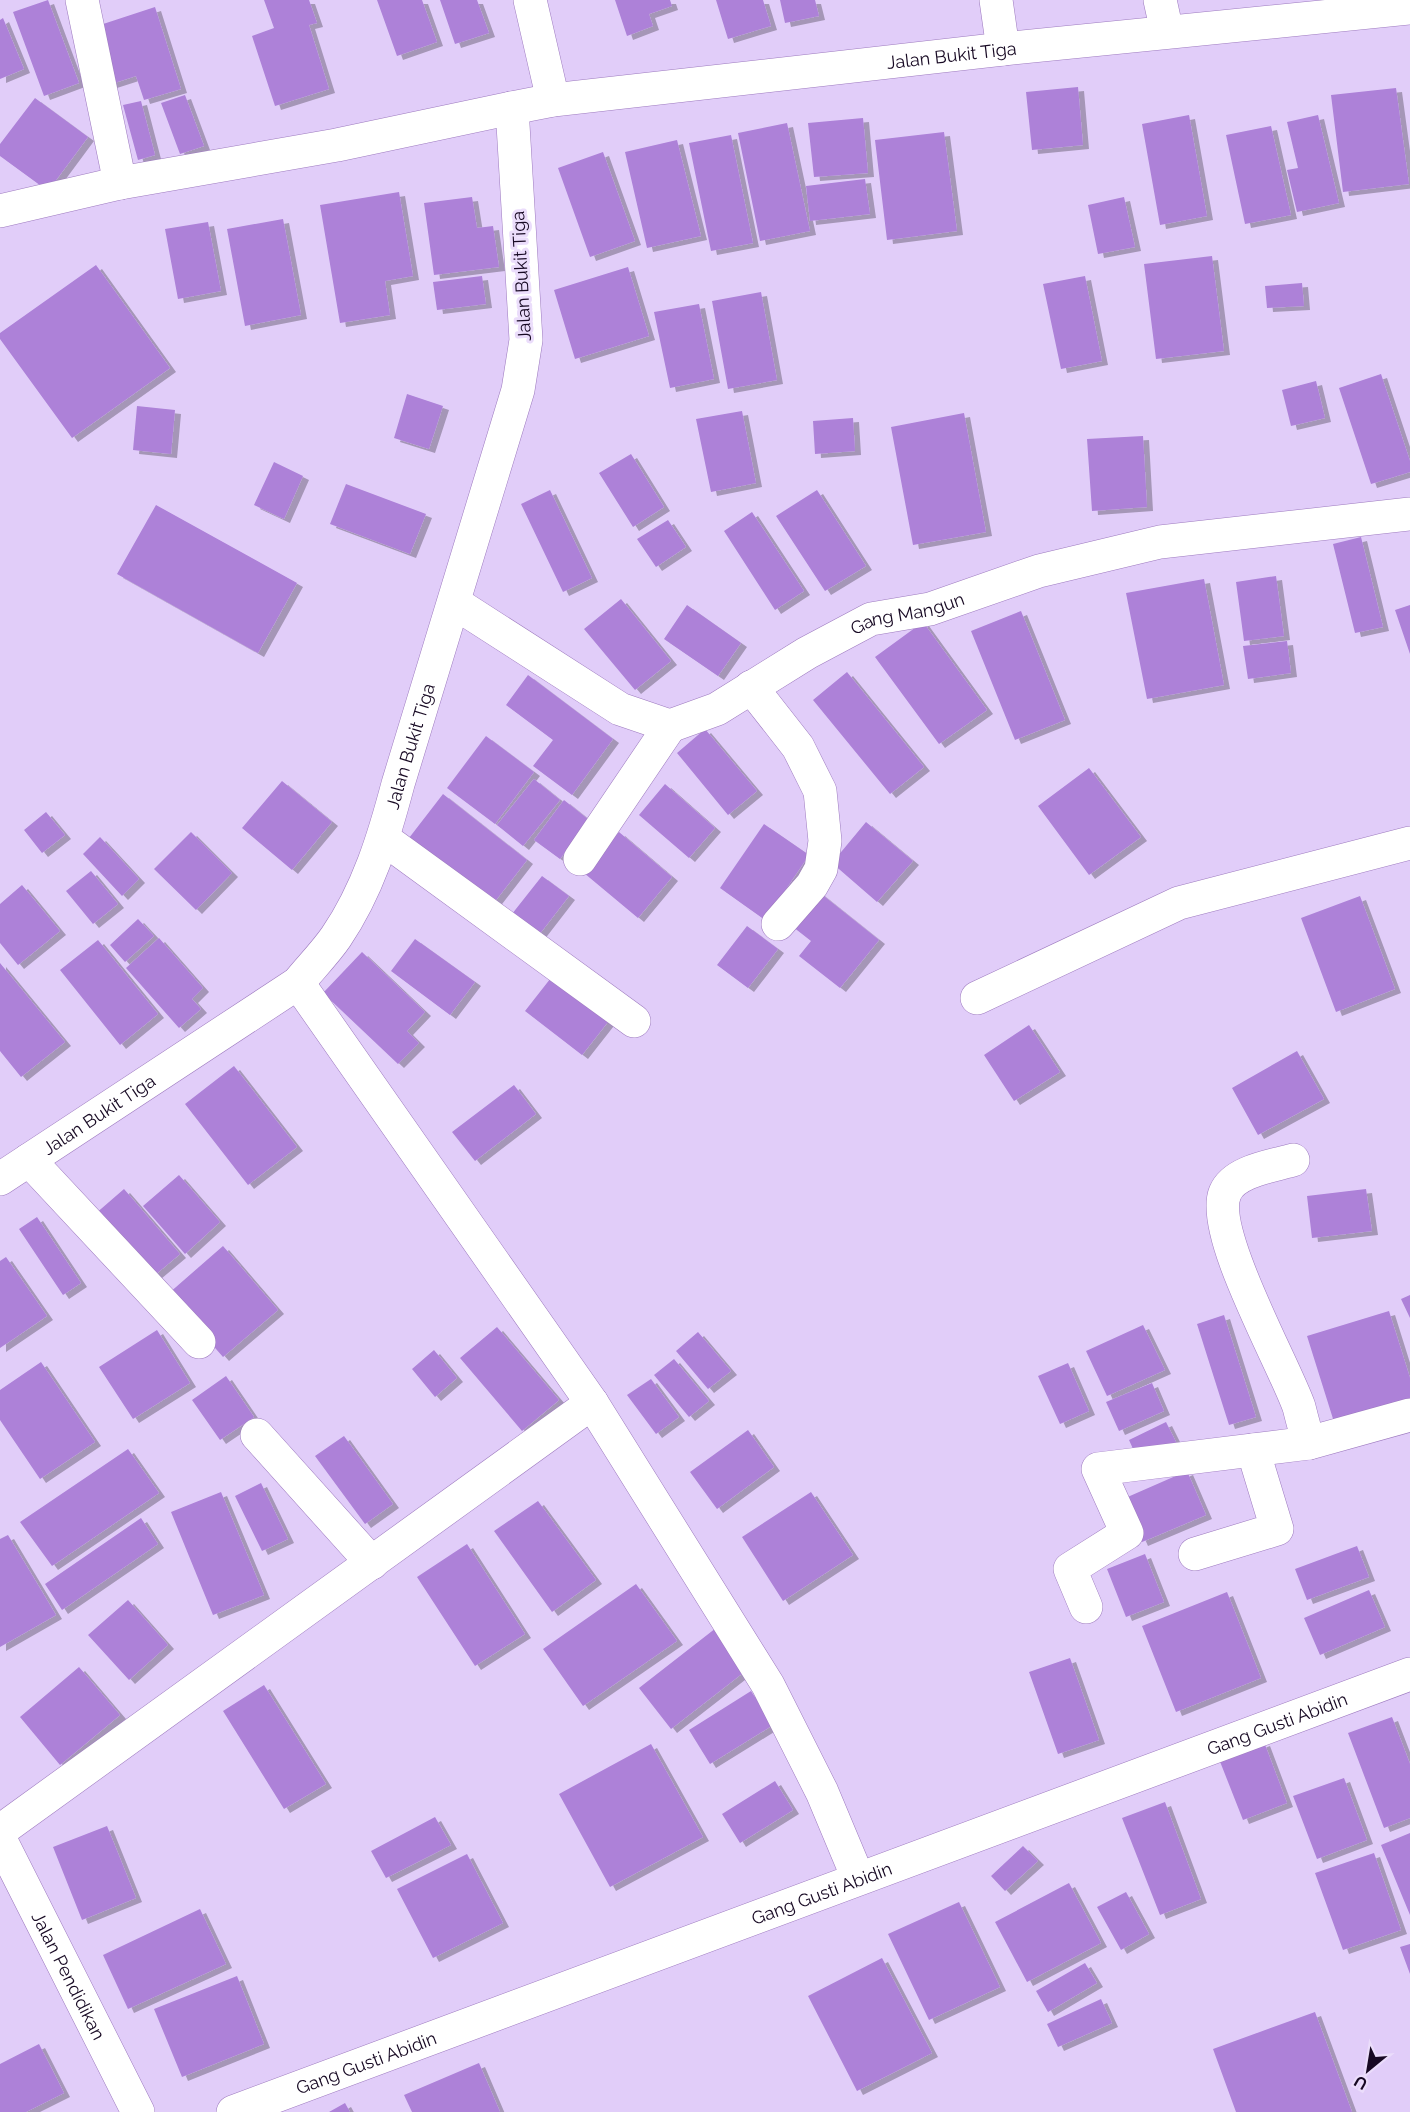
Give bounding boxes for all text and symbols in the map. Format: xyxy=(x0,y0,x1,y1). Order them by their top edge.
street label: Jalan Bukit Tiga xyxy=(886,37,1017,73)
street label: Jalan Bukit Tiga xyxy=(507,210,535,342)
street label: Gang Mangun xyxy=(847,587,967,639)
street label: Jalan Bukit Tiga xyxy=(381,681,439,811)
street label: Jalan Bukit Tiga xyxy=(38,1070,159,1159)
street label: Gang Gusti Abidin xyxy=(1204,1688,1350,1759)
street label: Gang Gusti Abidin xyxy=(749,1857,895,1929)
street label: Jalan Pendidikan xyxy=(28,1908,110,2043)
street label: Gang Gusti Abidin xyxy=(293,2027,439,2098)
north arrow xyxy=(1338,2040,1398,2100)
text: U xyxy=(1351,2071,1371,2094)

